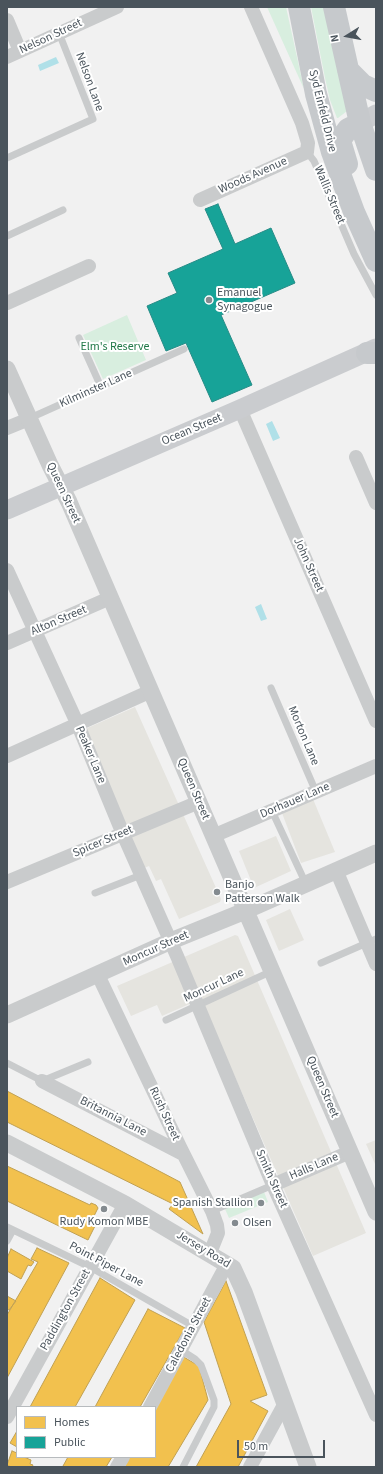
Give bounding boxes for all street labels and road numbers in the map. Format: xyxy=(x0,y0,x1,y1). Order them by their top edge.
street label: Nelson Street xyxy=(17,16,85,58)
street label: Nelson Lane xyxy=(72,51,106,113)
street label: Syd Einfeld Drive xyxy=(305,68,339,154)
street label: Woods Avenue xyxy=(216,154,290,198)
street label: Wallis Street xyxy=(310,164,348,226)
street label: Kilminster Lane xyxy=(57,367,135,411)
street label: Ocean Street xyxy=(160,411,224,449)
street label: Queen Street xyxy=(43,460,83,526)
street label: John Street xyxy=(290,536,326,594)
street label: Alton Street xyxy=(29,603,89,639)
street label: Morton Lane xyxy=(284,704,322,768)
street label: Peaker Lane xyxy=(71,724,109,786)
street label: Queen Street xyxy=(174,756,212,822)
street label: Dorhauer Lane xyxy=(258,780,332,822)
street label: Spicer Street xyxy=(71,823,135,861)
street label: Moncur Street xyxy=(121,928,191,970)
street label: Moncur Lane xyxy=(182,966,246,1006)
street label: Queen Street xyxy=(303,1054,341,1120)
street label: Rush Street xyxy=(145,1085,183,1143)
street label: Britannia Lane xyxy=(77,1094,149,1140)
street label: Smith Street xyxy=(252,1148,290,1210)
street label: Halls Lane xyxy=(287,1150,341,1184)
street label: Jersey Road xyxy=(173,1228,233,1272)
street label: Point Piper Lane xyxy=(66,1239,146,1291)
street label: Paddington Street xyxy=(38,1267,94,1353)
street label: Caledonia Street xyxy=(163,1295,215,1375)

